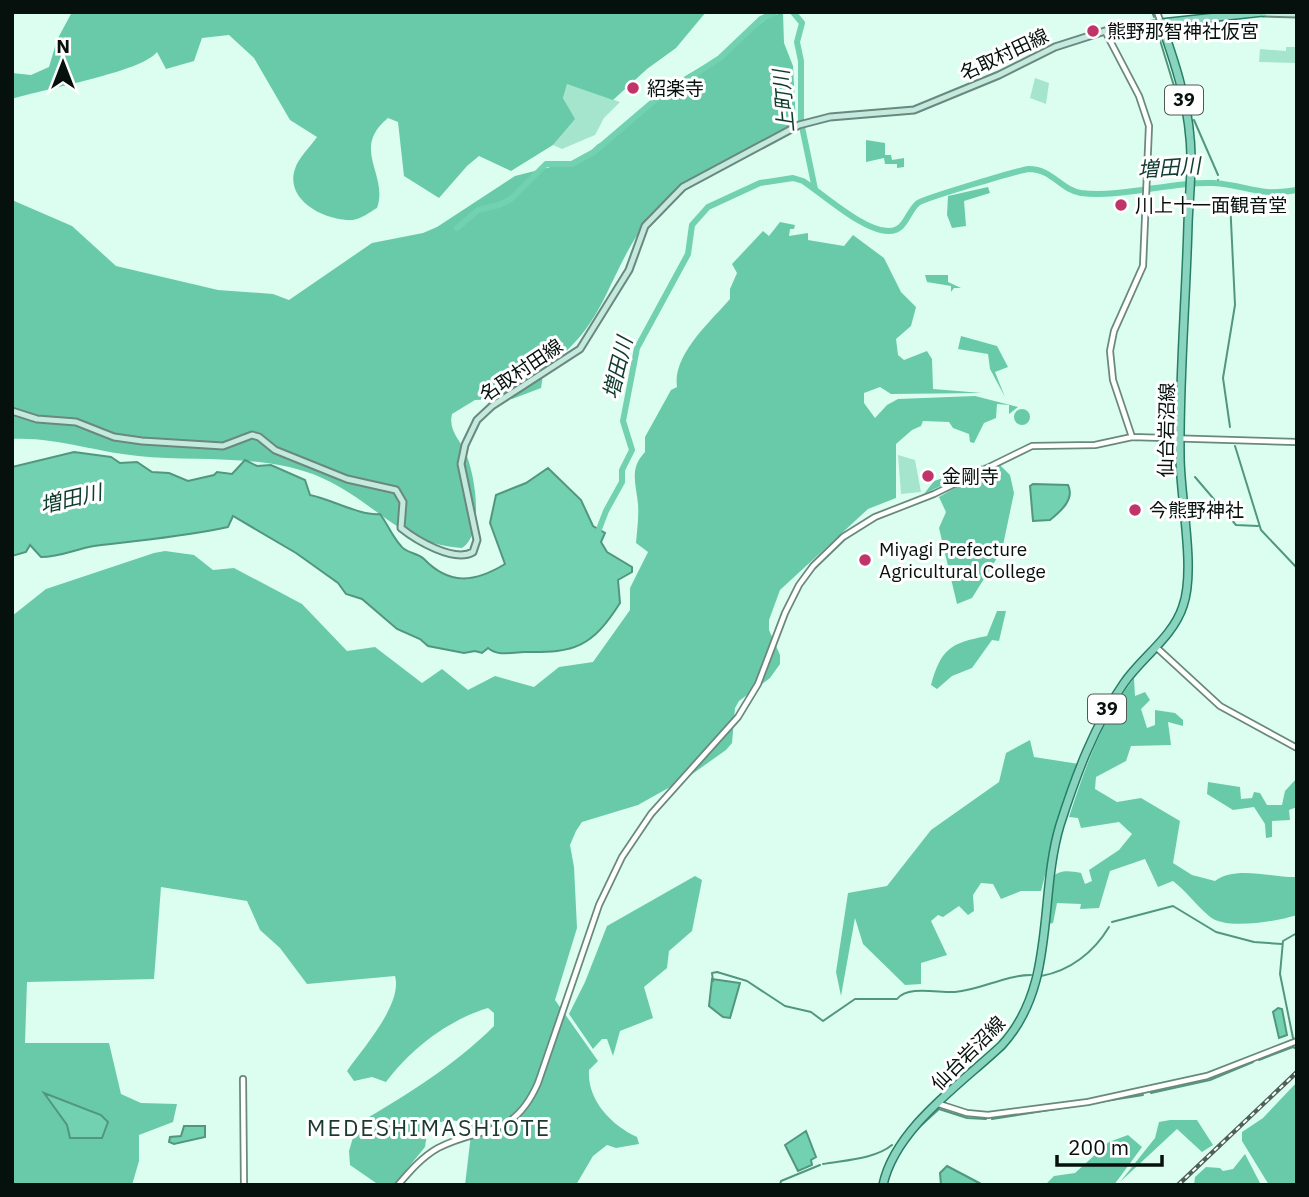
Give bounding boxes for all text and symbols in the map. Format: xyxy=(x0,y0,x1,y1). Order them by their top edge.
place label: 熊野那智神社仮宮 xyxy=(1107,19,1259,43)
street label: 名取村田線 xyxy=(956,23,1052,85)
marker: 熊野那智神社仮宮 xyxy=(1085,23,1101,39)
north arrow xyxy=(28,28,98,98)
text: N xyxy=(56,34,70,58)
water label: 上町川 xyxy=(766,66,800,134)
place label: 紹楽寺 xyxy=(647,76,704,100)
marker: 紹楽寺 xyxy=(625,80,641,96)
road number: 39 xyxy=(1165,86,1203,114)
water label: 増田川 xyxy=(1137,151,1203,183)
place label: 川上十一面観音堂 xyxy=(1135,193,1287,217)
marker: 川上十一面観音堂 xyxy=(1113,197,1129,213)
water label: 増田川 xyxy=(596,332,639,402)
street label: 名取村田線 xyxy=(475,333,567,407)
street label: 仙台岩沼線 xyxy=(1153,382,1179,478)
place label: 金剛寺 xyxy=(942,464,999,488)
marker: 金剛寺 xyxy=(920,468,936,484)
water label: 増田川 xyxy=(37,477,107,519)
place label: 今熊野神社 xyxy=(1149,498,1244,522)
marker: 今熊野神社 xyxy=(1127,502,1143,518)
place label: Miyagi Prefecture Agricultural College xyxy=(879,537,1046,583)
marker: Miyagi Prefecture Agricultural College xyxy=(857,552,873,568)
road number: 39 xyxy=(1088,694,1126,724)
street label: 仙台岩沼線 xyxy=(926,1011,1010,1095)
district label: MEDESHIMASHIOTE xyxy=(307,1112,551,1142)
scale bar xyxy=(1057,1124,1162,1168)
text: 200 m xyxy=(1068,1133,1129,1161)

